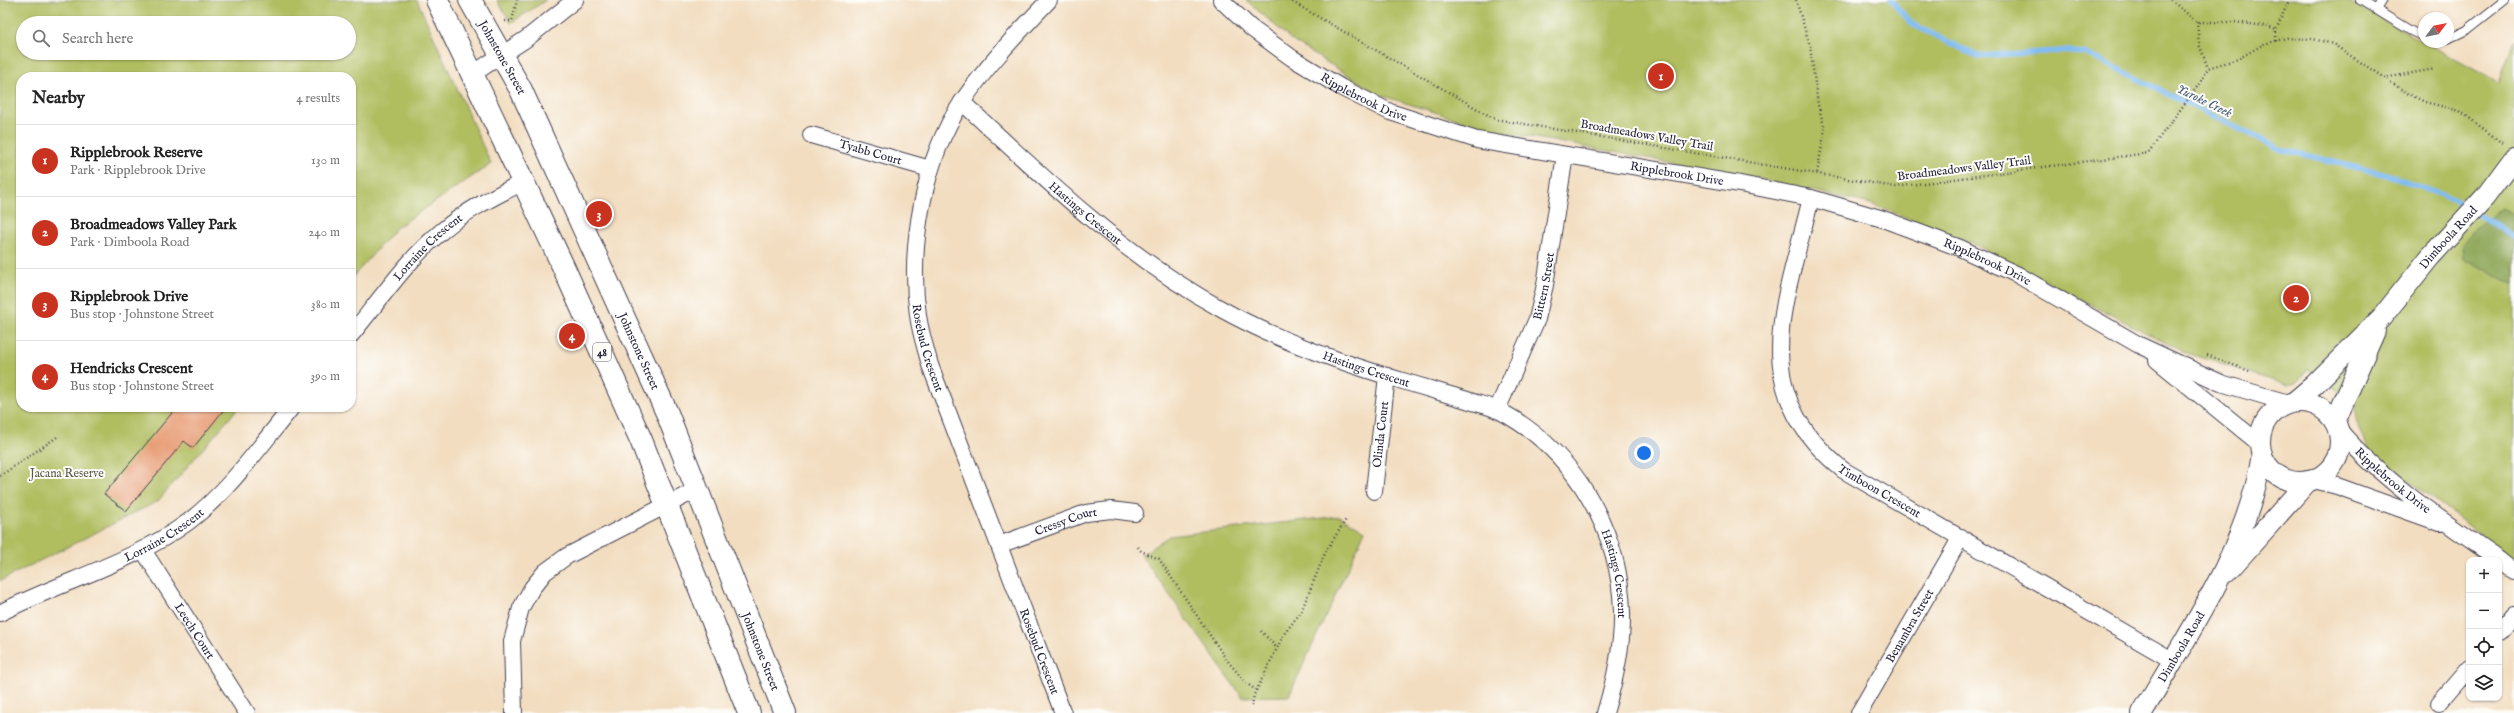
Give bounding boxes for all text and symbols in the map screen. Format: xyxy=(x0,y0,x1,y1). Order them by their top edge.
north arrow xyxy=(2418,12,2454,48)
search box xyxy=(16,16,356,60)
street label: Johnstone Street xyxy=(473,16,529,97)
icon: search xyxy=(30,27,52,49)
text: Search here xyxy=(62,29,133,48)
pin: 1 xyxy=(1648,61,1674,91)
street label: Ripplebrook Drive xyxy=(1318,70,1409,125)
water label: Yuroke Creek xyxy=(2174,81,2235,122)
text: Nearby xyxy=(32,88,85,109)
text: 4 results xyxy=(296,90,340,107)
street label: Broadmeadows Valley Trail xyxy=(1579,116,1715,155)
street label: Tyabb Court xyxy=(837,136,904,169)
text: Ripplebrook Reserve xyxy=(70,143,203,162)
text: 1 xyxy=(43,152,47,169)
text: 130 m xyxy=(311,152,340,169)
street label: Broadmeadows Valley Trail xyxy=(1896,153,2032,184)
street label: Ripplebrook Drive xyxy=(1629,159,1725,189)
text: Park · Ripplebrook Drive xyxy=(70,162,206,179)
street label: Hastings Crescent xyxy=(1045,179,1124,248)
pin: 3 xyxy=(586,199,612,229)
street label: Dimboola Road xyxy=(2416,203,2481,272)
street label: Lorraine Crescent xyxy=(390,211,466,284)
text: Broadmeadows Valley Park xyxy=(70,215,237,234)
text: 2 xyxy=(42,224,48,241)
text: 240 m xyxy=(308,224,340,241)
text: Park · Dimboola Road xyxy=(70,234,190,251)
street label: Ripplebrook Drive xyxy=(1941,236,2034,289)
street label: Bittern Street xyxy=(1530,252,1558,321)
pin: 2 xyxy=(2283,283,2309,313)
text: Ripplebrook Drive xyxy=(70,287,188,306)
text: 3 xyxy=(43,296,47,313)
text: 380 m xyxy=(311,296,340,313)
street label: Rosebud Crescent xyxy=(909,303,947,394)
text: Bus stop · Johnstone Street xyxy=(70,306,214,323)
street label: Johnstone Street xyxy=(613,309,662,392)
pin: 4 xyxy=(559,321,585,351)
road number: 48 xyxy=(593,343,611,361)
street label: Hastings Crescent xyxy=(1321,348,1411,391)
text: Hendricks Crescent xyxy=(70,359,193,378)
text: 4 xyxy=(42,368,48,385)
text: 390 m xyxy=(310,368,340,385)
text: Bus stop · Johnstone Street xyxy=(70,378,214,395)
street label: Olinda Court xyxy=(1370,400,1392,468)
your location xyxy=(1634,443,1654,463)
street label: Ripplebrook Drive xyxy=(2351,445,2434,517)
street label: Timboon Crescent xyxy=(1834,462,1923,521)
park label: Jacana Reserve xyxy=(28,466,104,482)
street label: Lorraine Crescent xyxy=(122,505,207,565)
street label: Cressy Court xyxy=(1033,505,1098,539)
street label: Hastings Crescent xyxy=(1597,527,1629,618)
map controls xyxy=(2466,557,2502,701)
button: + xyxy=(2466,557,2502,593)
street label: Benambra Street xyxy=(1883,586,1937,665)
button: − xyxy=(2466,593,2502,629)
street label: Leech Court xyxy=(171,600,218,662)
street label: Rosebud Crescent xyxy=(1016,607,1062,697)
street label: Johnstone Street xyxy=(736,608,782,693)
street label: Dimboola Road xyxy=(2155,608,2209,685)
button: locate xyxy=(2466,629,2502,665)
button: layers xyxy=(2466,665,2502,701)

